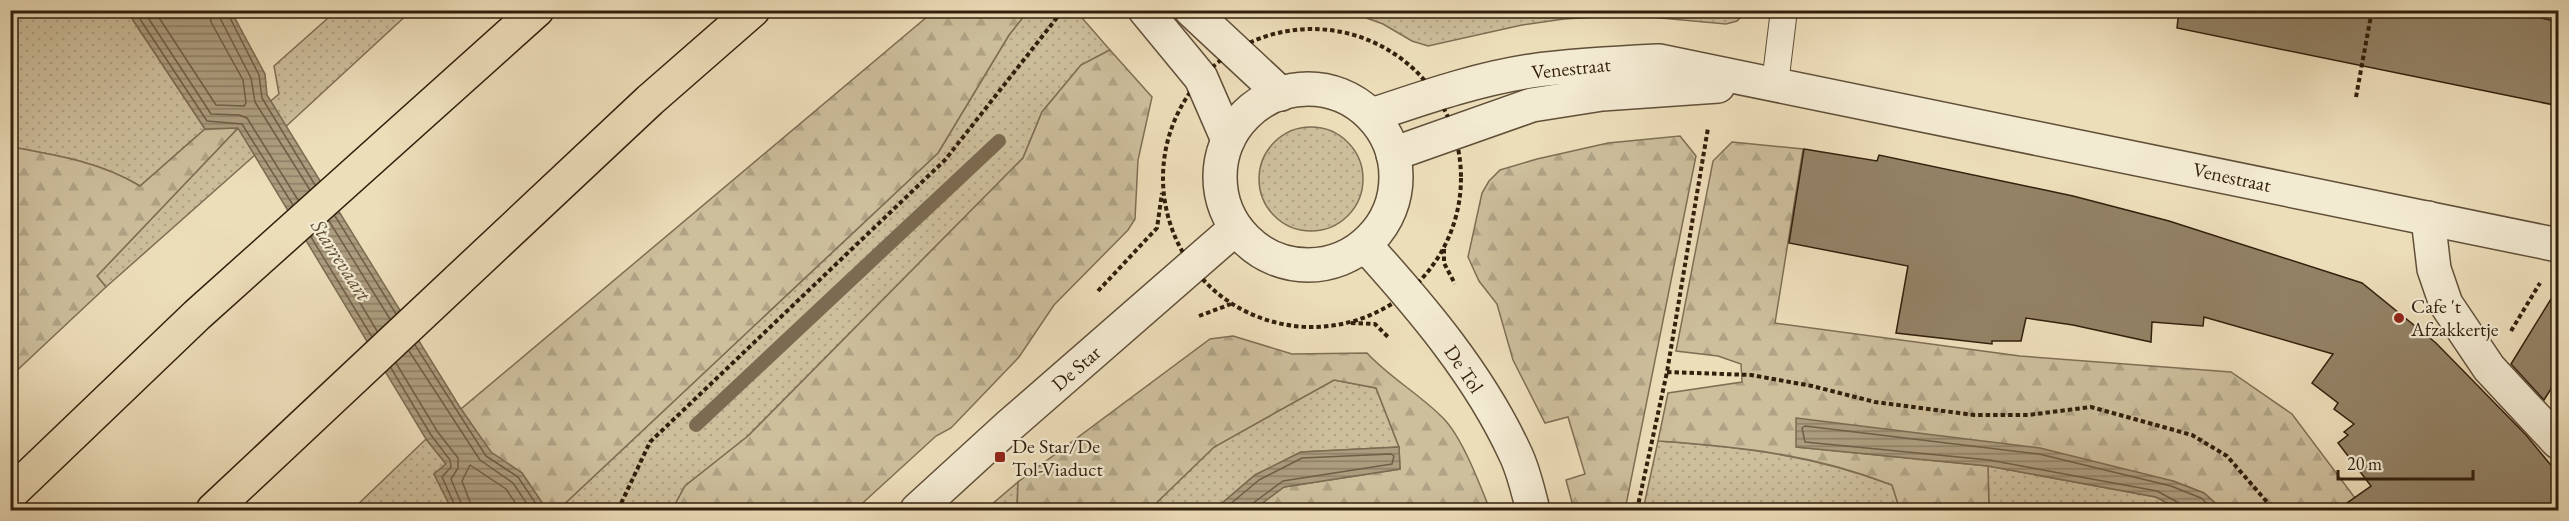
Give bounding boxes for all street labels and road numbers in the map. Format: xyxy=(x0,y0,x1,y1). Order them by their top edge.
street label: Venestraat xyxy=(1530,51,1612,85)
street label: Venestraat xyxy=(2191,156,2274,198)
street label: De Star xyxy=(1046,339,1106,397)
street label: De Tol xyxy=(1439,340,1490,398)

